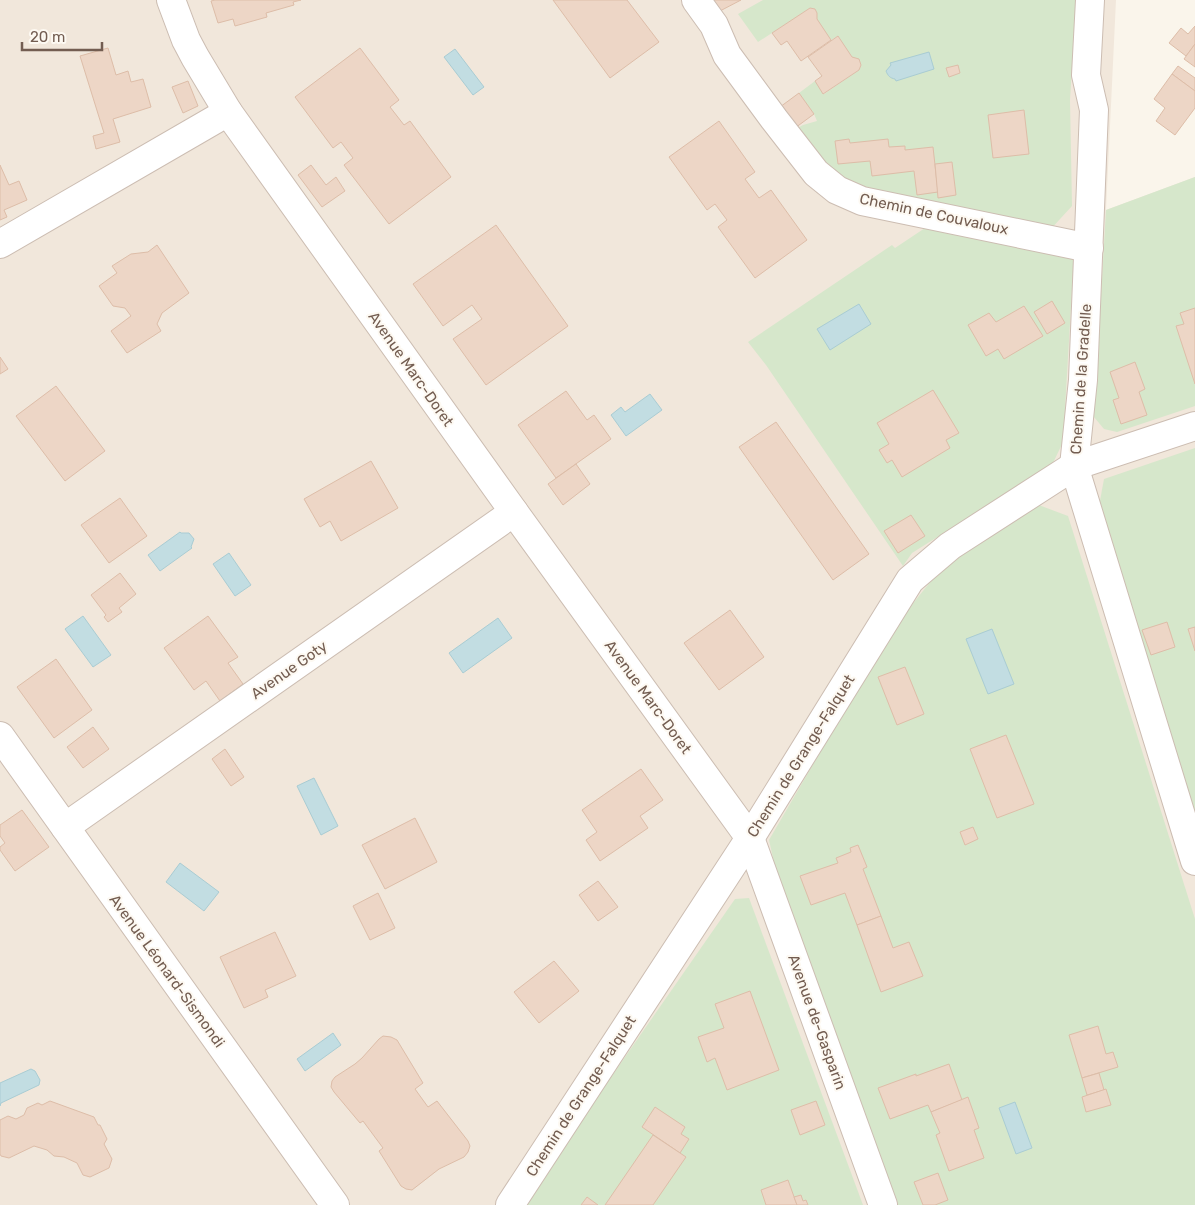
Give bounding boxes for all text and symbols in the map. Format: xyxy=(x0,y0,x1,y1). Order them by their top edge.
scale bar xyxy=(22,20,102,52)
text: 20 m xyxy=(30,28,65,46)
street label: Chemin de Couvaloux xyxy=(858,189,1010,239)
street label: Chemin de la Gradelle xyxy=(1067,303,1095,455)
street label: Avenue Marc-Doret xyxy=(365,308,457,430)
street label: Avenue Goty xyxy=(247,637,331,703)
street label: Avenue Marc-Doret xyxy=(601,637,695,757)
street label: Chemin de Grange-Falquet xyxy=(743,671,859,841)
street label: Avenue Léonard-Sismondi xyxy=(105,891,229,1051)
street label: Avenue de-Gasparin xyxy=(784,952,850,1092)
street label: Chemin de Grange-Falquet xyxy=(522,1012,640,1180)

